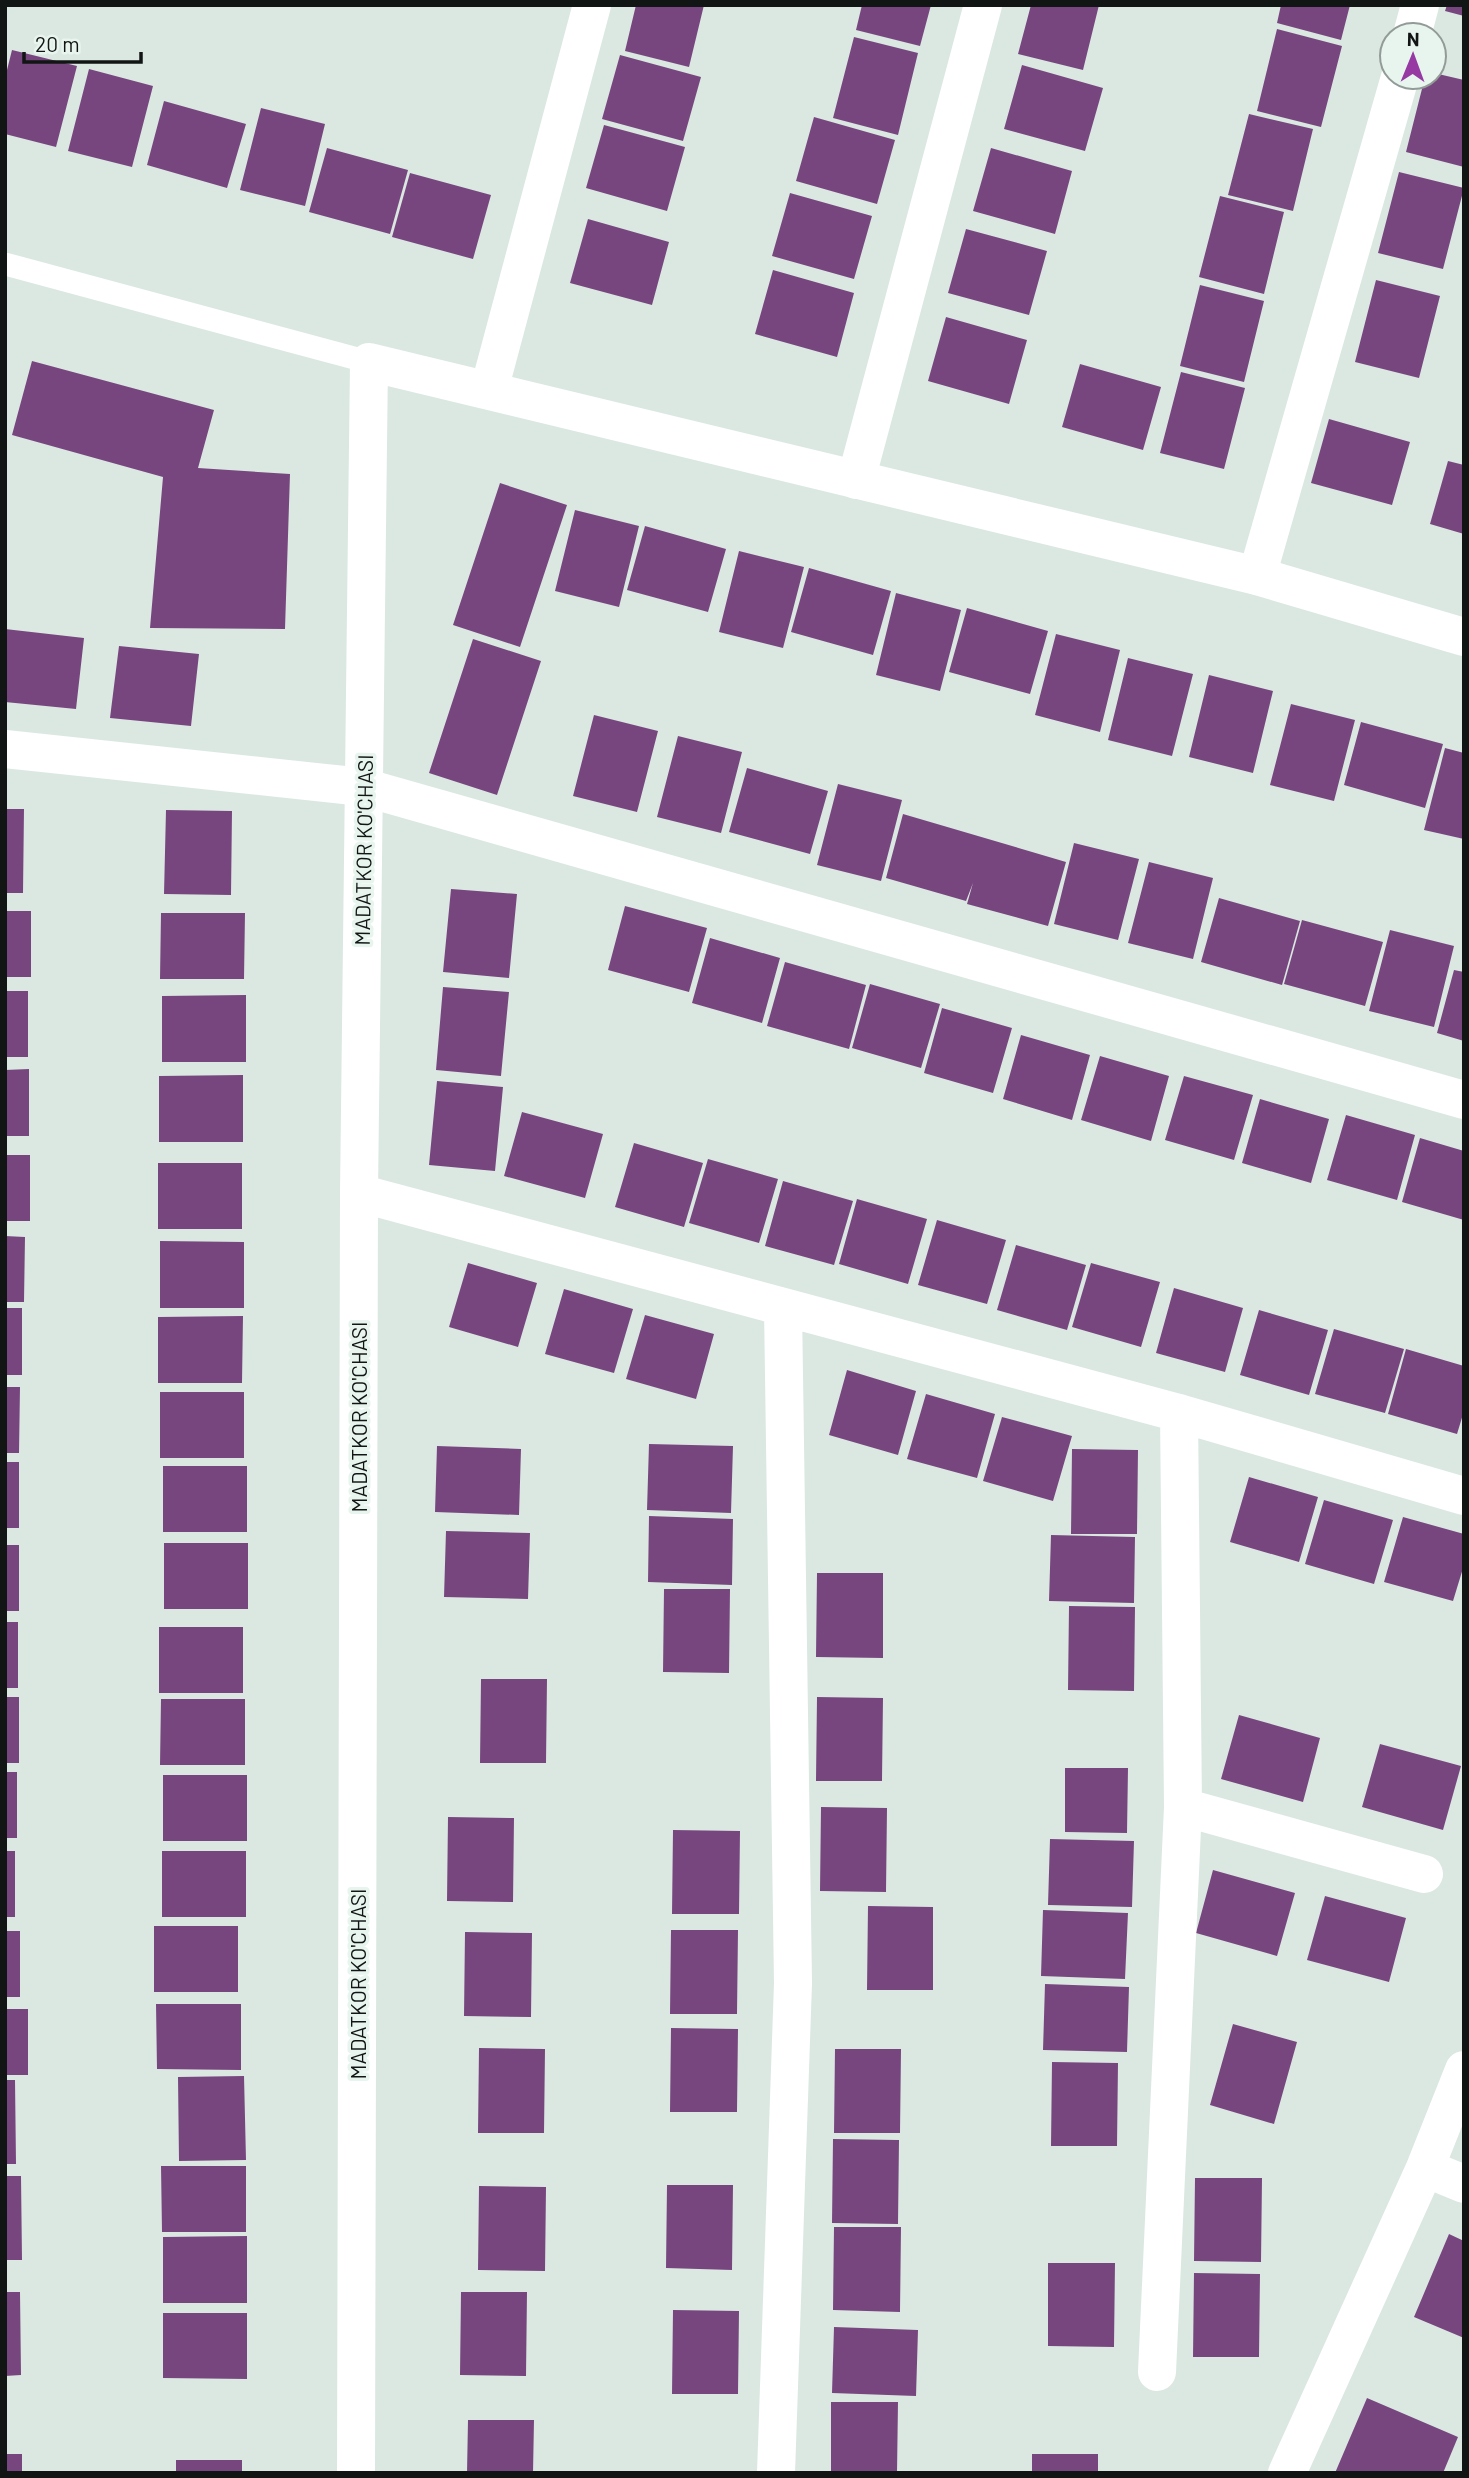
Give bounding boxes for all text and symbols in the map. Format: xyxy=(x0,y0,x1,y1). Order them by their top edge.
scale bar xyxy=(24,21,142,65)
north arrow xyxy=(1378,21,1448,91)
text: N xyxy=(1407,27,1420,50)
text: 20 m xyxy=(35,31,80,56)
street label: MADATKOR KO'CHASI xyxy=(349,754,377,946)
street label: MADATKOR KO'CHASI xyxy=(346,1321,371,1513)
street label: MADATKOR KO'CHASI xyxy=(345,1888,370,2080)

